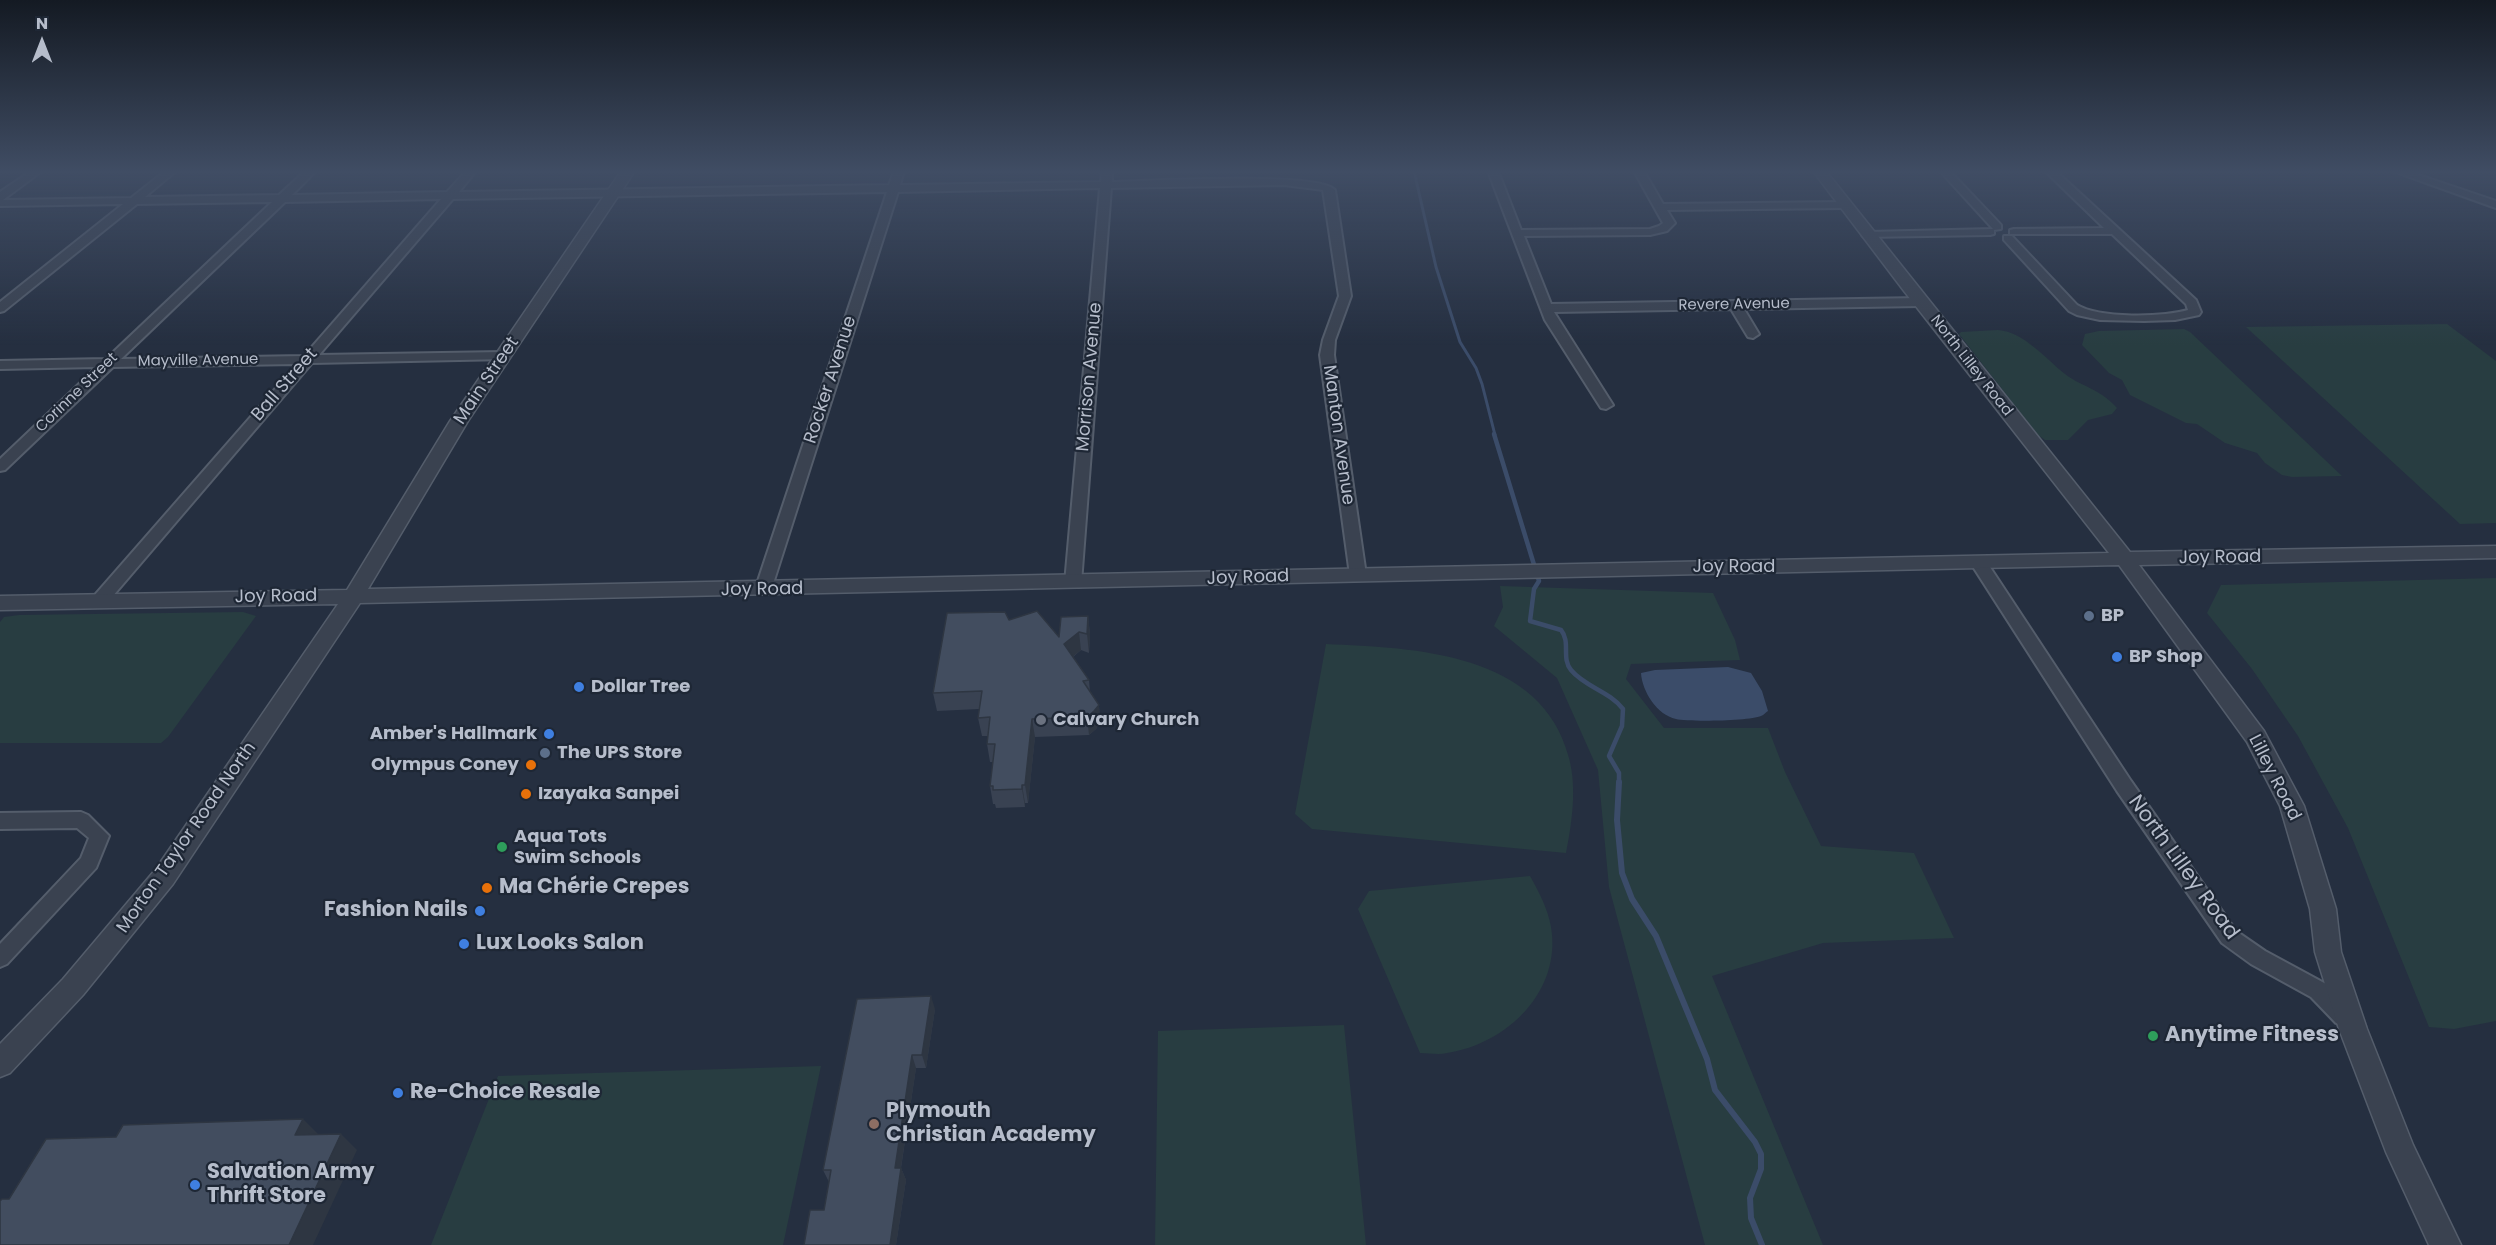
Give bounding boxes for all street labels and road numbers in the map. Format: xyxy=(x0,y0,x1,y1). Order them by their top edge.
street label: Revere Avenue xyxy=(1678,295,1790,315)
street label: Morrison Avenue xyxy=(1073,301,1107,453)
street label: North Lilley Road xyxy=(1926,312,2016,420)
street label: Rocker Avenue xyxy=(800,313,862,447)
street label: Main Street xyxy=(450,333,524,429)
street label: Ball Street xyxy=(247,344,323,426)
street label: Corinne Street xyxy=(32,349,122,437)
street label: Mayville Avenue xyxy=(138,351,258,371)
street label: Manton Avenue xyxy=(1317,364,1359,506)
street label: Joy Road xyxy=(2178,546,2262,570)
street label: Joy Road xyxy=(1693,556,1775,578)
street label: Joy Road xyxy=(1206,566,1290,590)
street label: Joy Road xyxy=(720,578,804,602)
street label: Joy Road xyxy=(234,585,318,609)
street label: Lilley Road xyxy=(2243,731,2305,825)
street label: Morton Taylor Road North xyxy=(113,738,261,938)
street label: North Lilley Road xyxy=(2122,791,2244,945)

